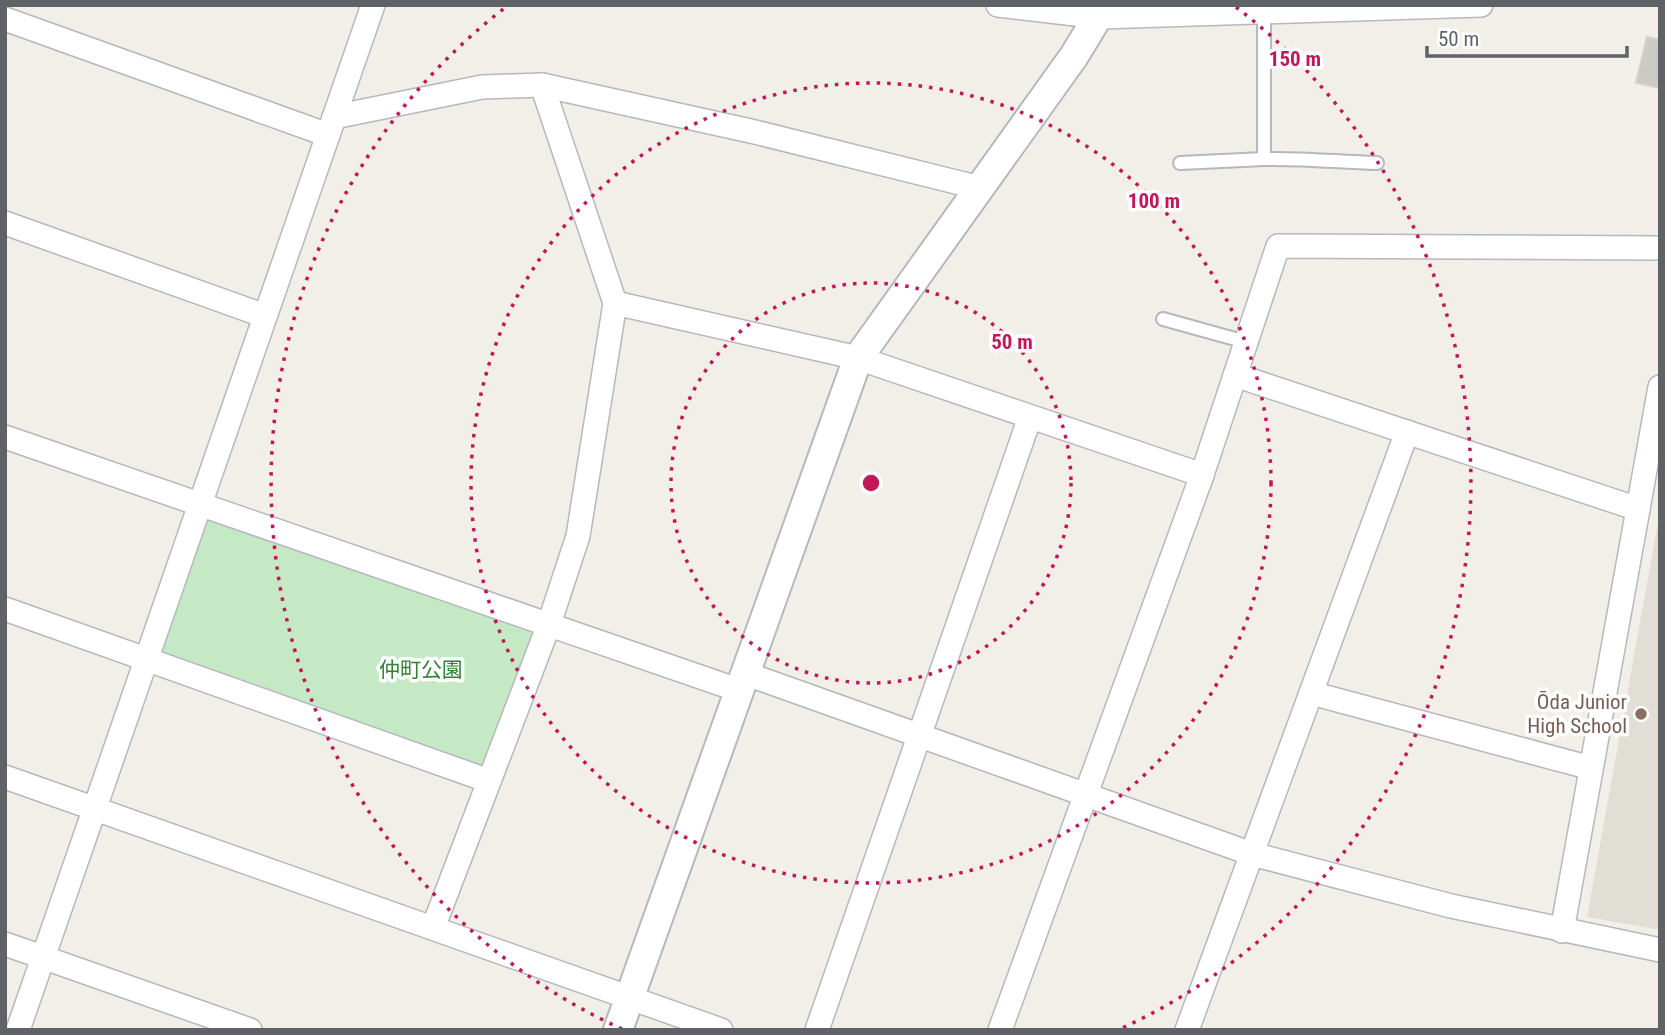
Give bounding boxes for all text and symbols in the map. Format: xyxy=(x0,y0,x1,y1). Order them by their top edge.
scale bar xyxy=(1427,14,1626,58)
text: 50 m xyxy=(1438,27,1479,51)
text: 150 m xyxy=(1269,47,1321,71)
text: 100 m xyxy=(1128,189,1180,213)
text: 50 m xyxy=(991,330,1033,354)
centre of rings xyxy=(859,471,883,495)
park label: 仲町公園 xyxy=(379,658,463,682)
place label: Ōda Junior High School xyxy=(1527,690,1627,738)
marker: Ōda Junior High School xyxy=(1633,706,1649,722)

